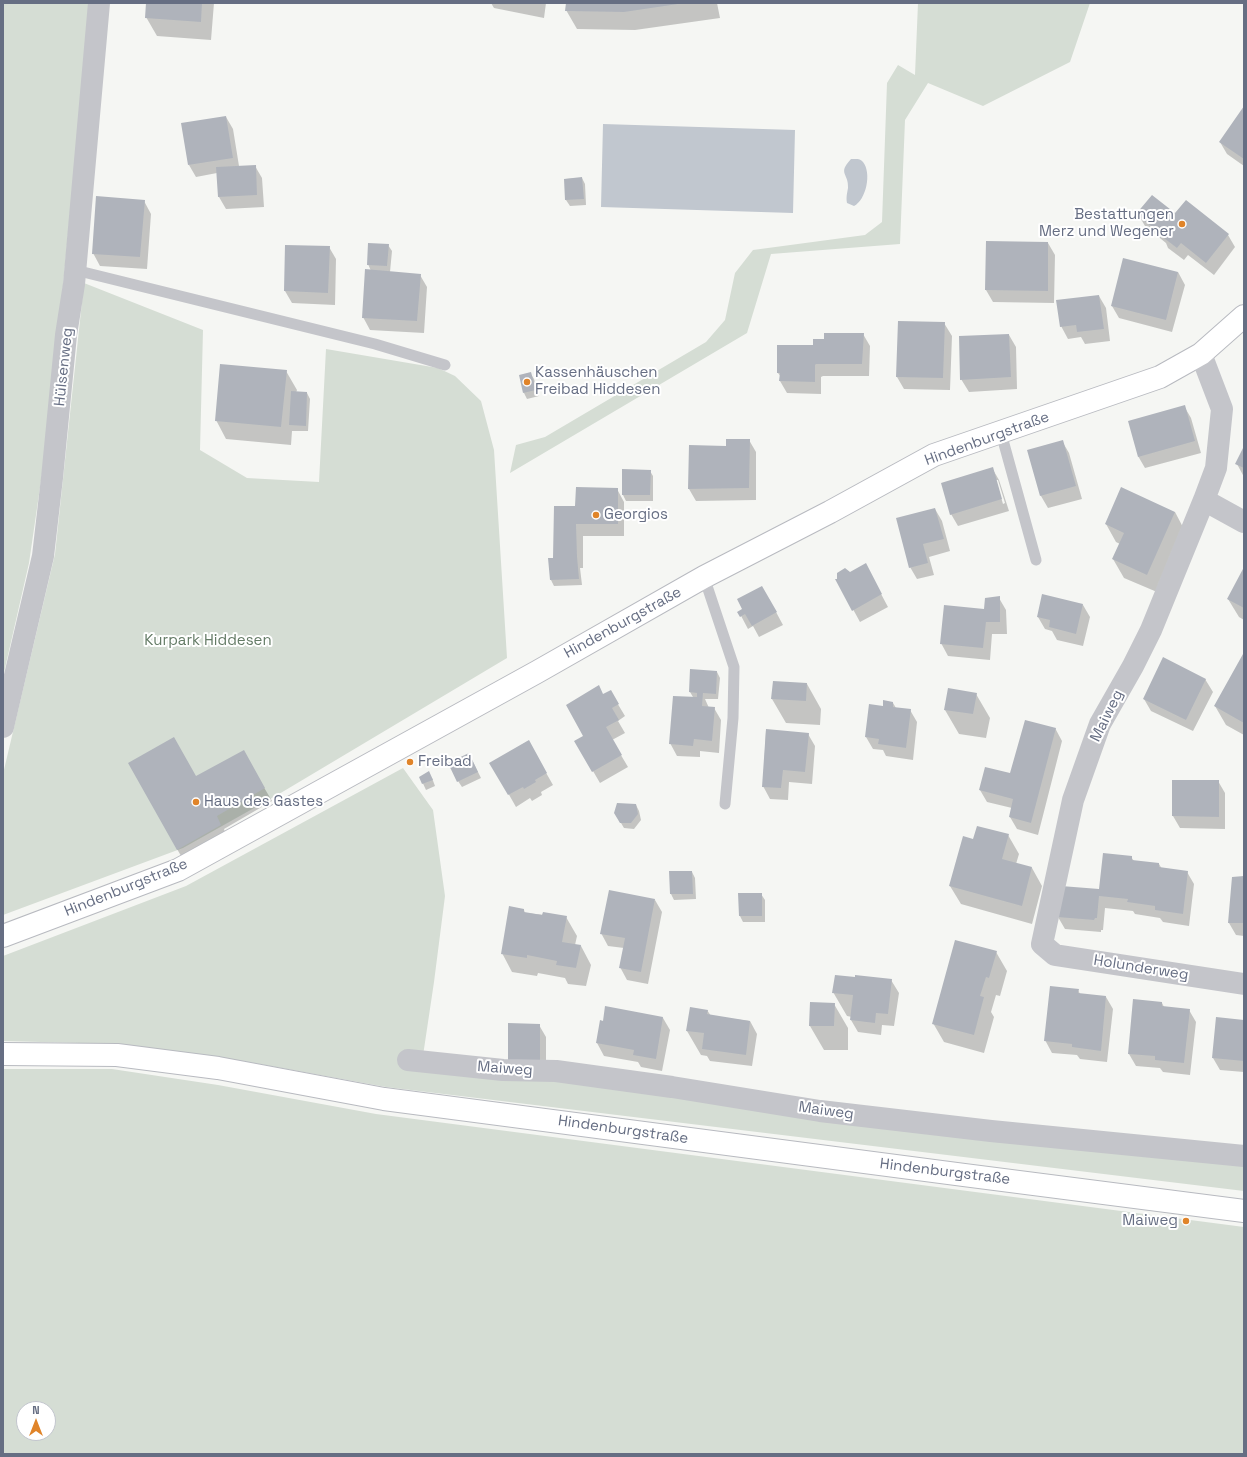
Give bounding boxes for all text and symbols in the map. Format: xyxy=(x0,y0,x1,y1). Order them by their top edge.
place label: Bestattungen Merz und Wegener xyxy=(1039,206,1174,241)
marker: Bestattungen Merz und Wegener xyxy=(1177,219,1187,229)
street label: Hülsenweg xyxy=(51,327,77,407)
place label: Kassenhäuschen Freibad Hiddesen xyxy=(535,364,660,399)
marker: Kassenhäuschen Freibad Hiddesen xyxy=(522,377,532,387)
street label: Hindenburgstraße xyxy=(922,408,1052,470)
place label: Georgios xyxy=(604,506,668,524)
marker: Georgios xyxy=(591,510,601,520)
street label: Hindenburgstraße xyxy=(561,583,685,663)
park label: Kurpark Hiddesen xyxy=(144,632,272,650)
street label: Maiweg xyxy=(1087,687,1127,745)
place label: Freibad xyxy=(418,753,472,771)
marker: Freibad xyxy=(405,757,415,767)
place label: Haus des Gastes xyxy=(204,793,323,811)
marker: Haus des Gastes xyxy=(191,797,201,807)
street label: Hindenburgstraße xyxy=(62,855,190,921)
street label: Holunderweg xyxy=(1092,952,1190,984)
street label: Maiweg xyxy=(477,1058,533,1080)
street label: Maiweg xyxy=(797,1098,855,1124)
street label: Hindenburgstraße xyxy=(557,1112,689,1148)
street label: Hindenburgstraße xyxy=(879,1155,1011,1189)
place label: Maiweg xyxy=(1122,1212,1178,1230)
marker: Maiweg xyxy=(1181,1216,1191,1226)
north arrow xyxy=(16,1401,56,1441)
text: N xyxy=(32,1403,40,1417)

